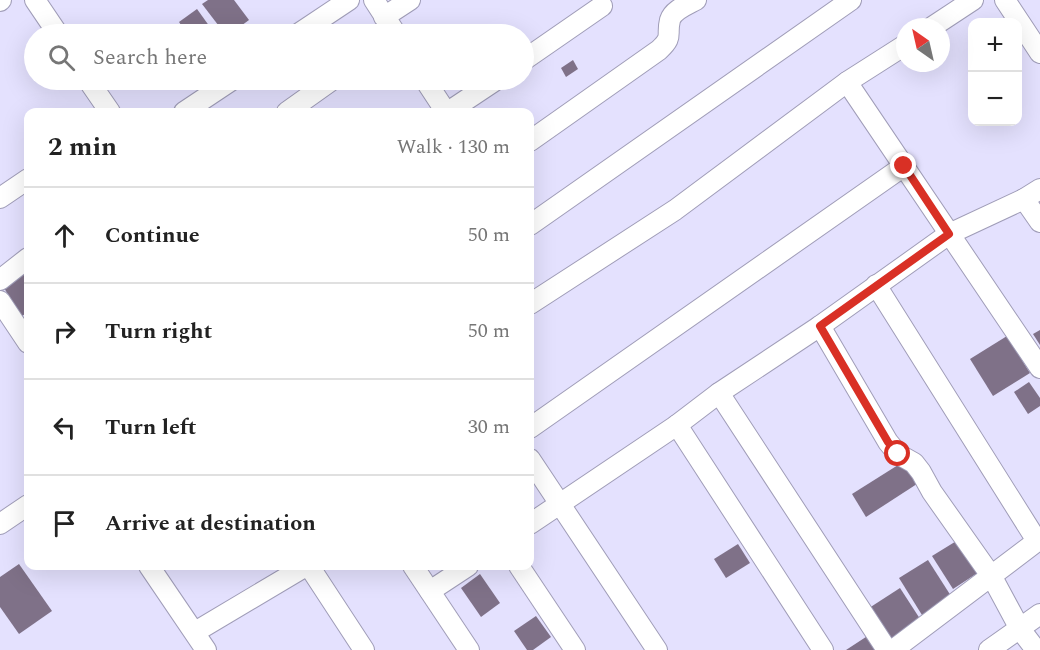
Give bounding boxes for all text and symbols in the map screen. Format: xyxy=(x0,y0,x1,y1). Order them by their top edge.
north arrow xyxy=(896,18,950,72)
map controls xyxy=(968,18,1022,126)
button: + xyxy=(968,18,1022,72)
search box xyxy=(24,24,534,90)
icon: search xyxy=(45,41,78,74)
text: Search here xyxy=(93,41,207,74)
button: − xyxy=(968,72,1022,126)
text: 2 min xyxy=(48,127,117,167)
text: Walk · 130 m xyxy=(397,132,510,162)
route end xyxy=(890,152,916,178)
icon: ahead xyxy=(48,219,81,252)
text: Continue xyxy=(105,219,200,252)
text: 50 m xyxy=(468,220,510,250)
icon: right xyxy=(48,315,81,348)
text: Turn right xyxy=(105,315,212,348)
text: 50 m xyxy=(468,316,510,346)
icon: left xyxy=(48,411,81,444)
text: Turn left xyxy=(105,411,197,444)
text: 30 m xyxy=(468,412,510,442)
route start xyxy=(884,440,910,466)
icon: arrive xyxy=(48,507,81,540)
text: Arrive at destination xyxy=(105,507,316,540)

